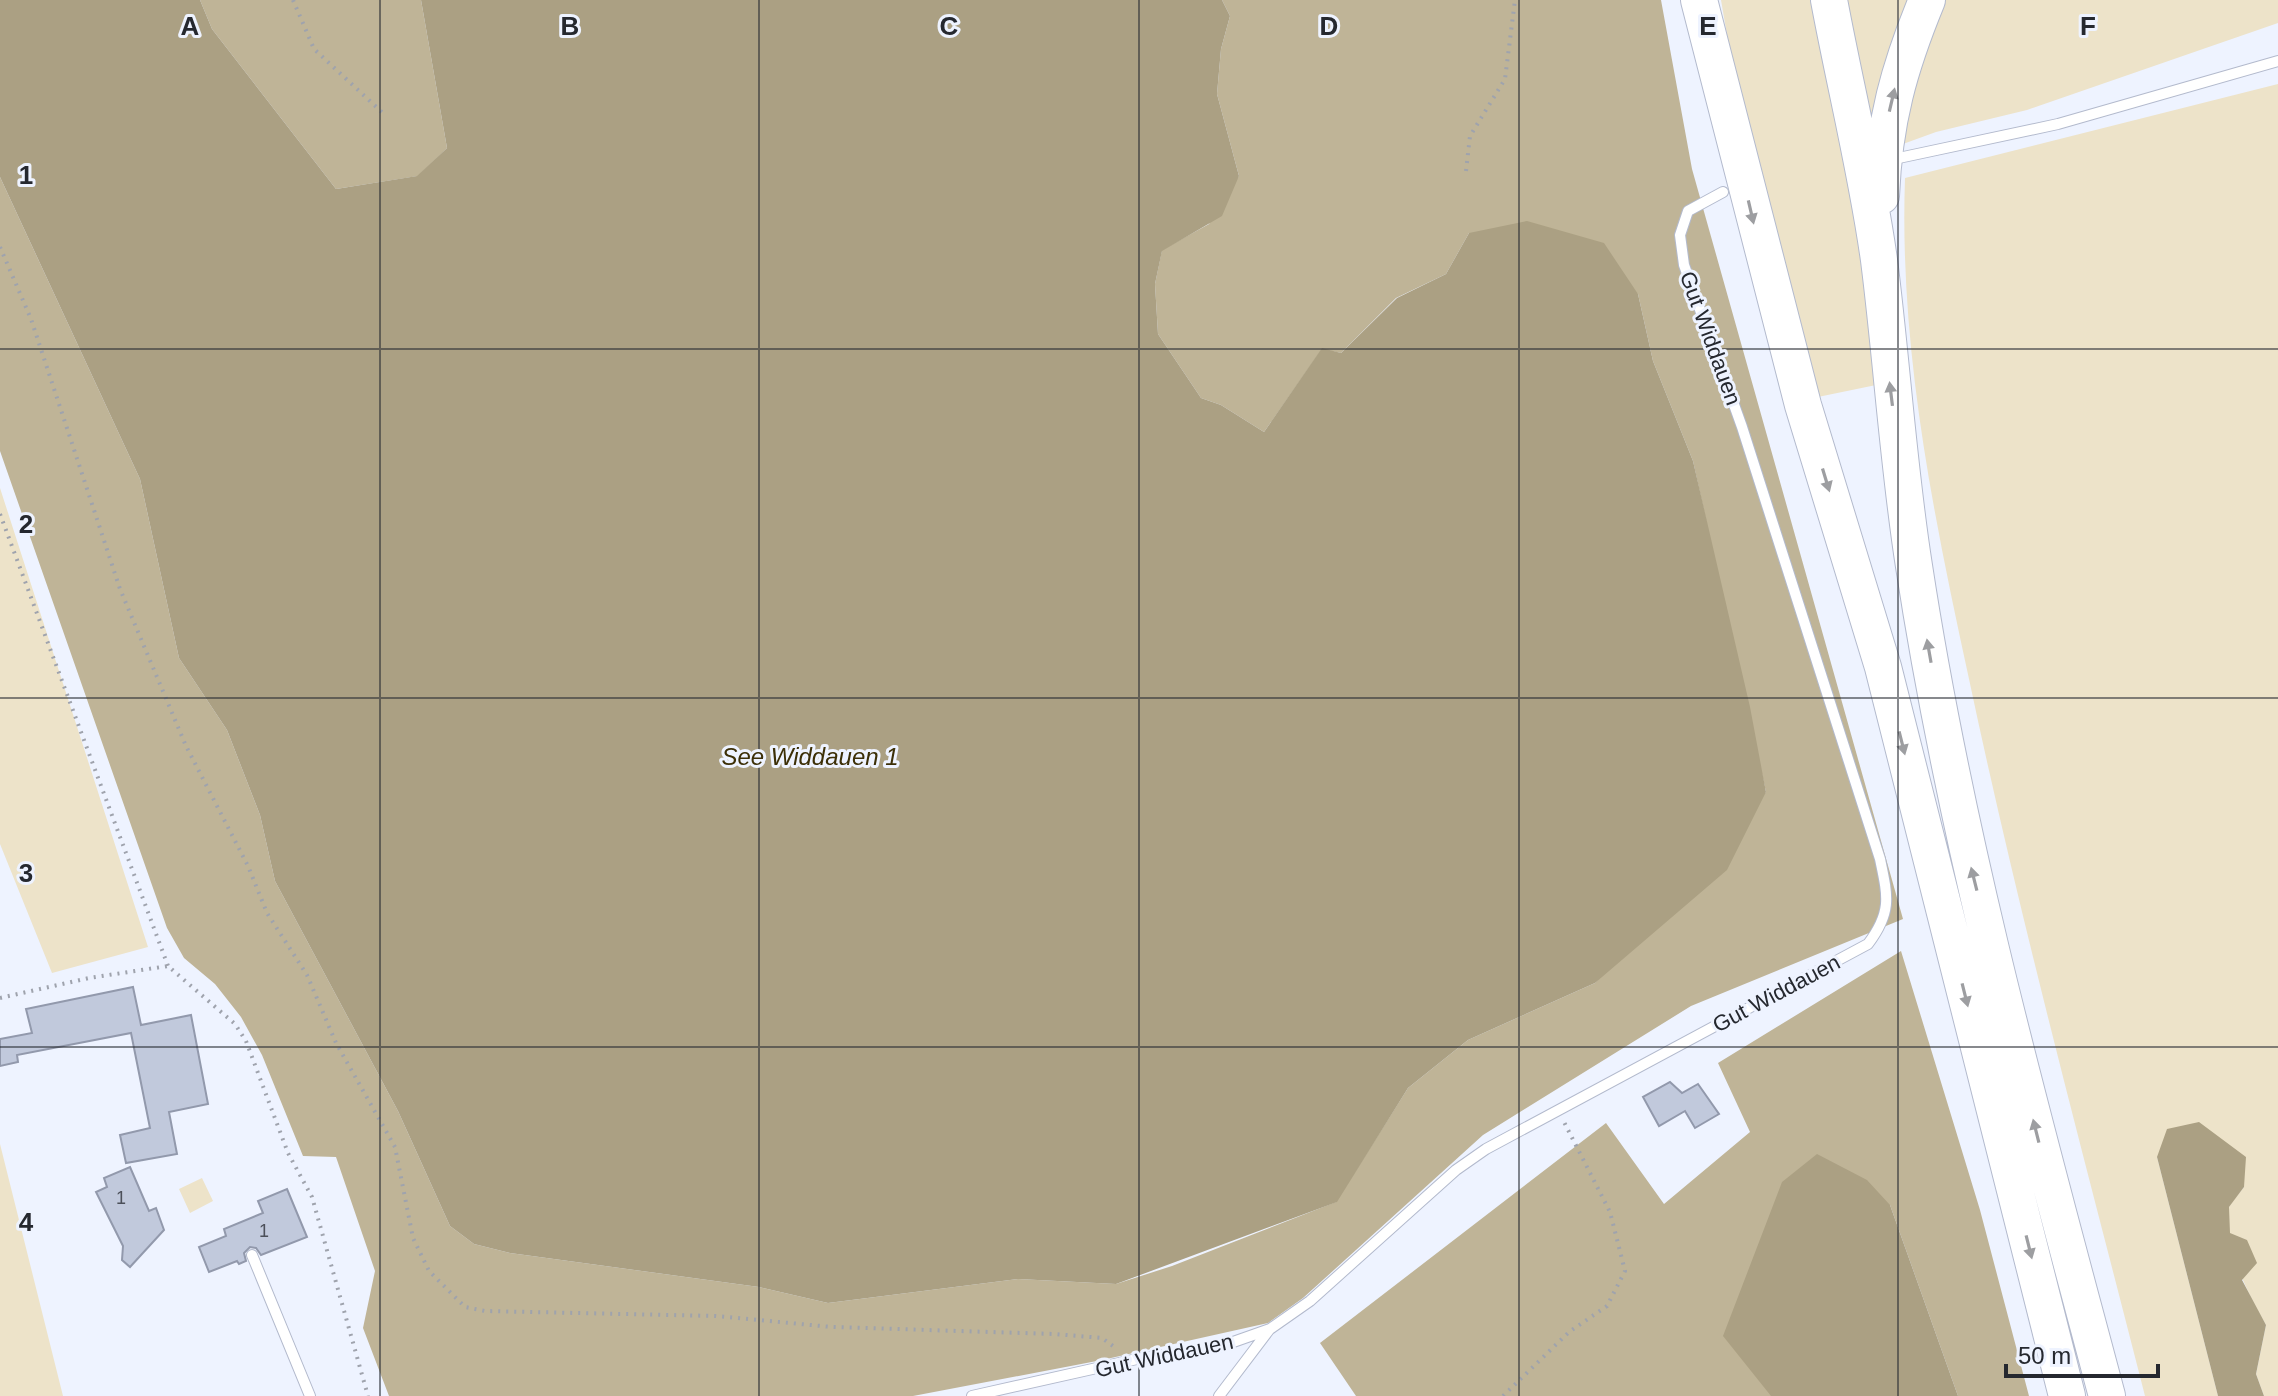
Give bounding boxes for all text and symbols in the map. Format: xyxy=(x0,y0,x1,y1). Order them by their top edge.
text: A xyxy=(181,11,200,41)
text: B xyxy=(561,11,579,41)
text: C xyxy=(940,11,959,41)
text: D xyxy=(1320,11,1338,41)
text: E xyxy=(1699,11,1717,41)
text: F xyxy=(2080,11,2096,41)
one-way arrow xyxy=(1886,87,1898,112)
text: 1 xyxy=(19,160,33,190)
one-way arrow xyxy=(1746,199,1758,224)
street label: Gut Widdauen xyxy=(1675,268,1746,409)
one-way arrow xyxy=(1885,381,1898,406)
one-way arrow xyxy=(1820,468,1833,492)
text: 2 xyxy=(19,509,33,539)
one-way arrow xyxy=(1923,638,1935,663)
one-way arrow xyxy=(1896,730,1909,755)
water label: See Widdauen 1 xyxy=(721,743,899,770)
text: 3 xyxy=(19,858,33,888)
one-way arrow xyxy=(1967,866,1980,891)
street label: Gut Widdauen xyxy=(1708,949,1844,1037)
one-way arrow xyxy=(1960,983,1972,1008)
one-way arrow xyxy=(2030,1119,2042,1144)
house number: 1 xyxy=(116,1188,126,1208)
text: 4 xyxy=(19,1207,34,1237)
house number: 1 xyxy=(259,1221,269,1241)
one-way arrow xyxy=(2023,1235,2035,1260)
scale bar xyxy=(2006,1328,2158,1378)
street label: Gut Widdauen xyxy=(1093,1329,1235,1382)
text: 50 m xyxy=(2018,1342,2071,1369)

